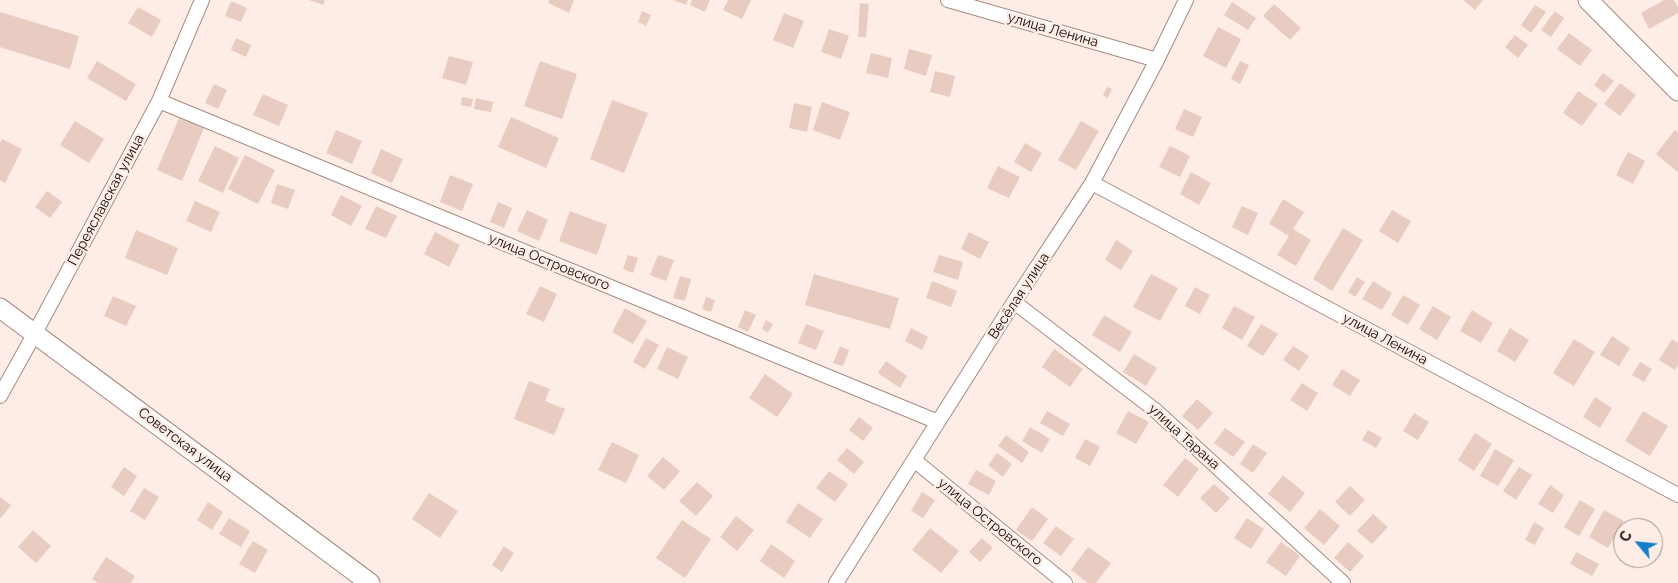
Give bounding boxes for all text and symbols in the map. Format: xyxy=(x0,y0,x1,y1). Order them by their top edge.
street label: улица Ленина xyxy=(1006,9,1100,51)
street label: Переяславская улица xyxy=(64,132,148,268)
street label: улица Островского xyxy=(486,230,612,294)
street label: Весёлая улица xyxy=(985,250,1053,342)
street label: улица Ленина xyxy=(1340,310,1430,368)
street label: улица Тарана xyxy=(1145,401,1223,473)
street label: Советская улица xyxy=(135,404,235,486)
street label: улица Островского xyxy=(934,475,1046,569)
north arrow xyxy=(1613,518,1663,568)
text: С xyxy=(1616,528,1635,544)

